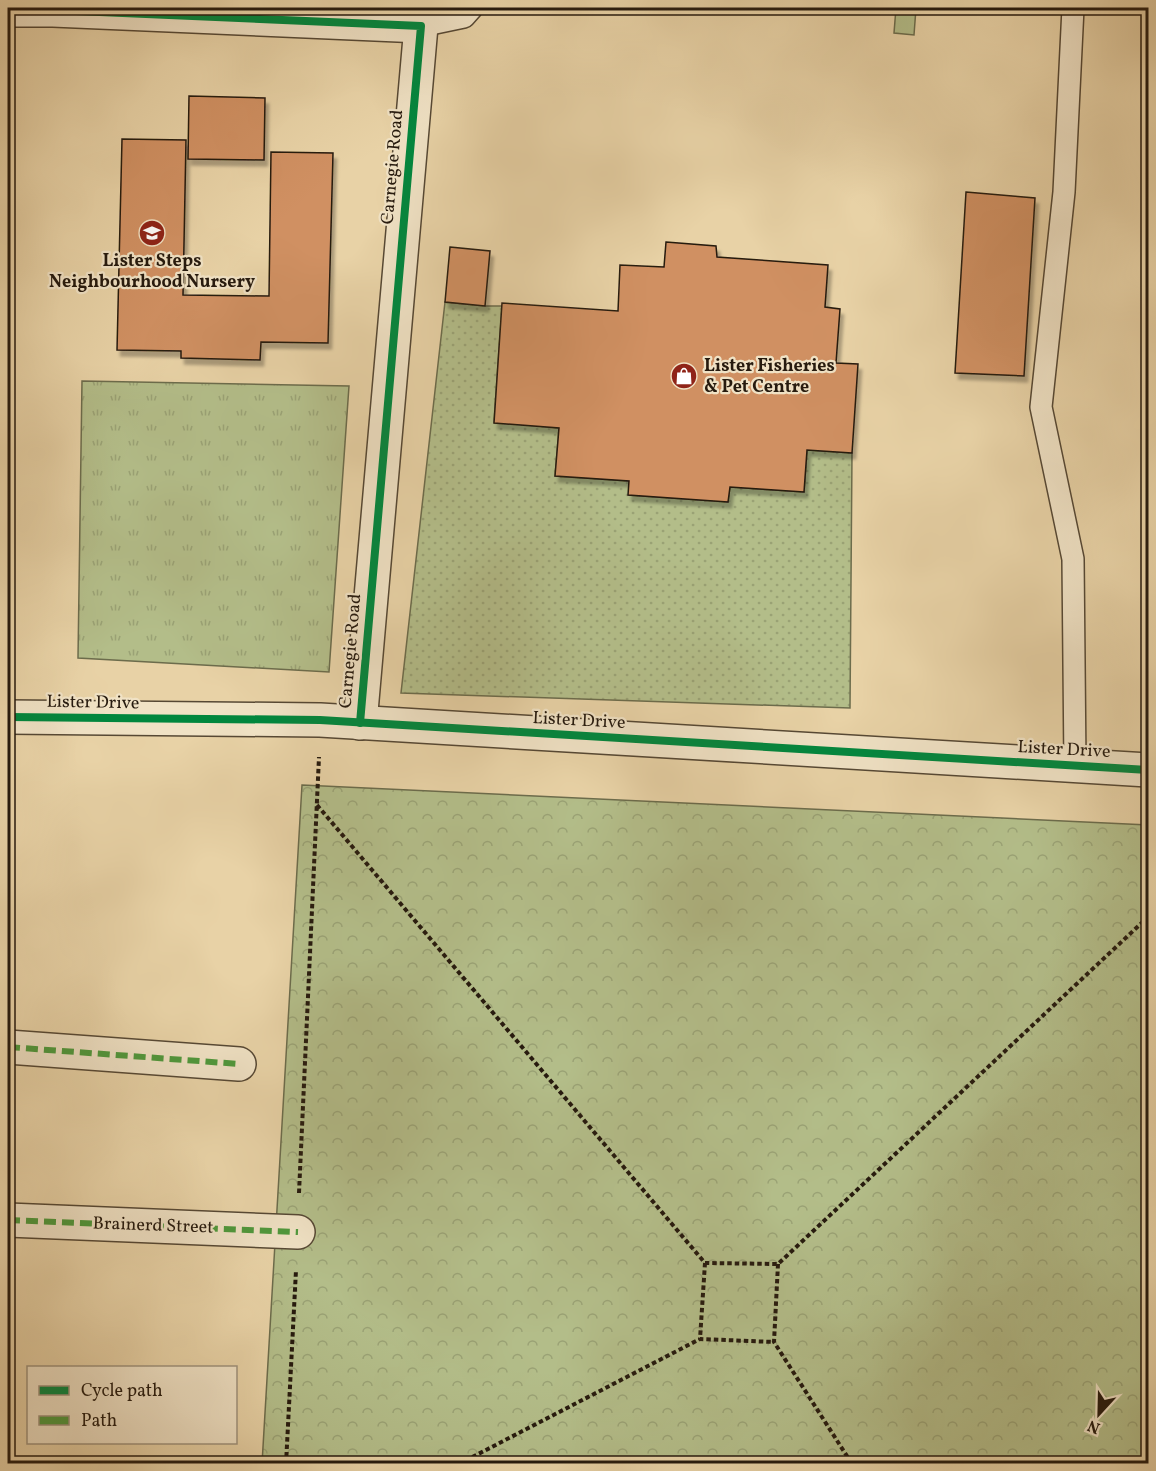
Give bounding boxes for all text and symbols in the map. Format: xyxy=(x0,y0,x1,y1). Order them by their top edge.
street label: Carnegie Road xyxy=(376,109,410,225)
school or university icon: Lister Steps Neighbourhood Nursery xyxy=(137,218,167,248)
place label: Lister Steps Neighbourhood Nursery xyxy=(49,249,255,295)
place label: Lister Fisheries & Pet Centre xyxy=(704,354,835,400)
shop icon: Lister Fisheries & Pet Centre xyxy=(669,361,699,391)
street label: Carnegie Road xyxy=(334,593,368,709)
street label: Lister Drive xyxy=(46,690,140,716)
street label: Lister Drive xyxy=(532,706,626,736)
street label: Lister Drive xyxy=(1017,735,1111,765)
street label: Brainerd Street xyxy=(92,1211,214,1241)
legend xyxy=(27,1366,237,1444)
text: Cycle path xyxy=(81,1379,163,1404)
north arrow xyxy=(1069,1384,1129,1444)
text: Path xyxy=(81,1409,117,1434)
text: N xyxy=(1084,1414,1104,1438)

